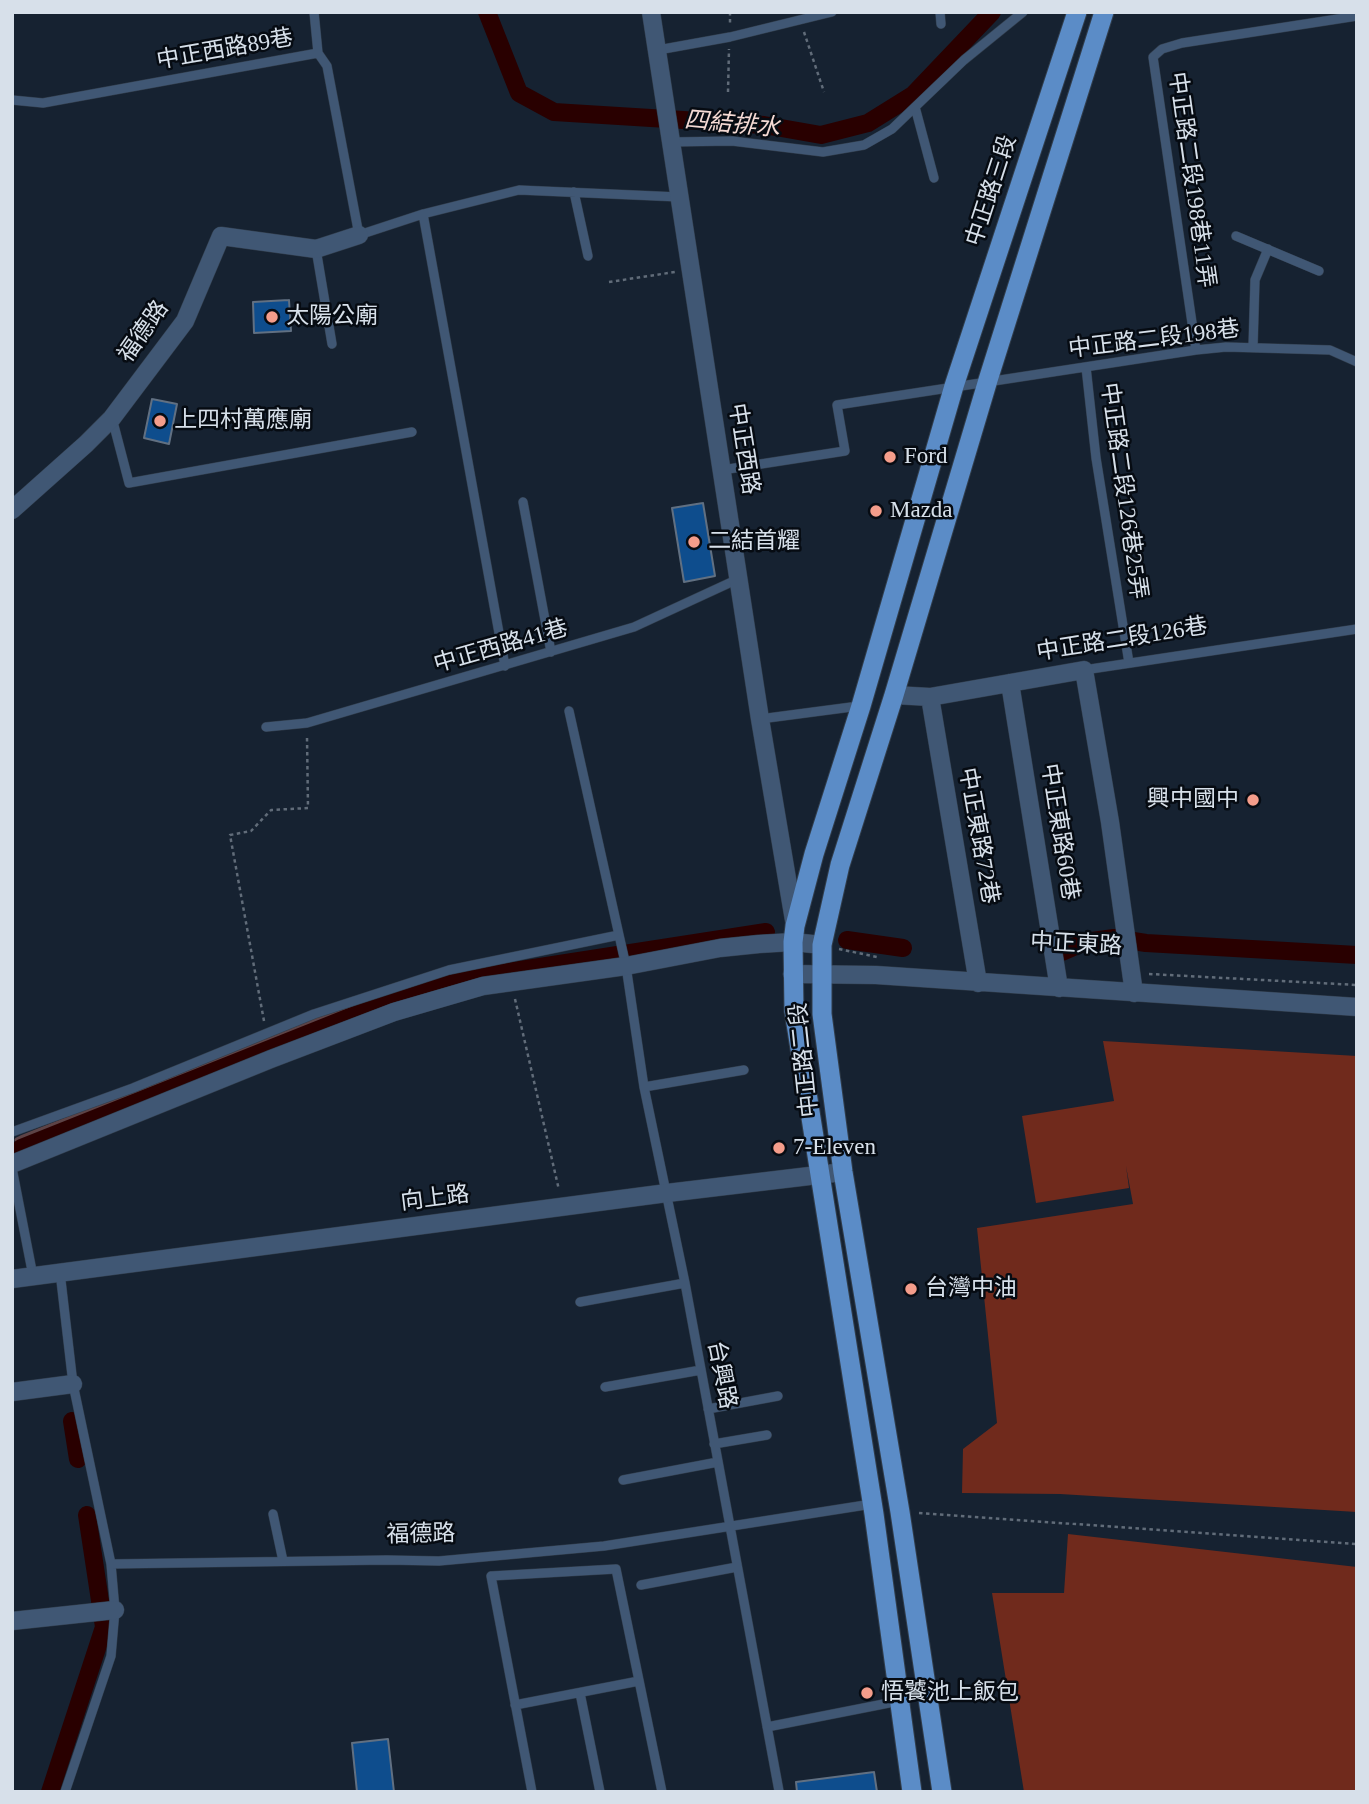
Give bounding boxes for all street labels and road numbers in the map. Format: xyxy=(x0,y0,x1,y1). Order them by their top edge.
street label: 中正西路89巷 xyxy=(155,24,295,76)
street label: 中正路二段198巷11弄 xyxy=(1162,70,1220,290)
street label: 中正路三段 xyxy=(961,132,1023,250)
street label: 福德路 xyxy=(113,296,175,368)
street label: 中正路二段198巷 xyxy=(1067,316,1241,364)
street label: 中正路二段126巷25弄 xyxy=(1094,381,1152,601)
street label: 中正西路 xyxy=(722,401,764,497)
street label: 中正路二段126巷 xyxy=(1035,613,1209,667)
street label: 中正西路41巷 xyxy=(431,615,571,679)
street label: 中正東路60巷 xyxy=(1035,762,1083,902)
street label: 中正東路72巷 xyxy=(952,766,1004,906)
street label: 中正東路 xyxy=(1029,929,1123,961)
street label: 中正路二段 xyxy=(785,1001,825,1119)
street label: 向上路 xyxy=(399,1181,471,1217)
street label: 台興路 xyxy=(701,1339,741,1411)
street label: 福德路 xyxy=(386,1521,456,1549)

